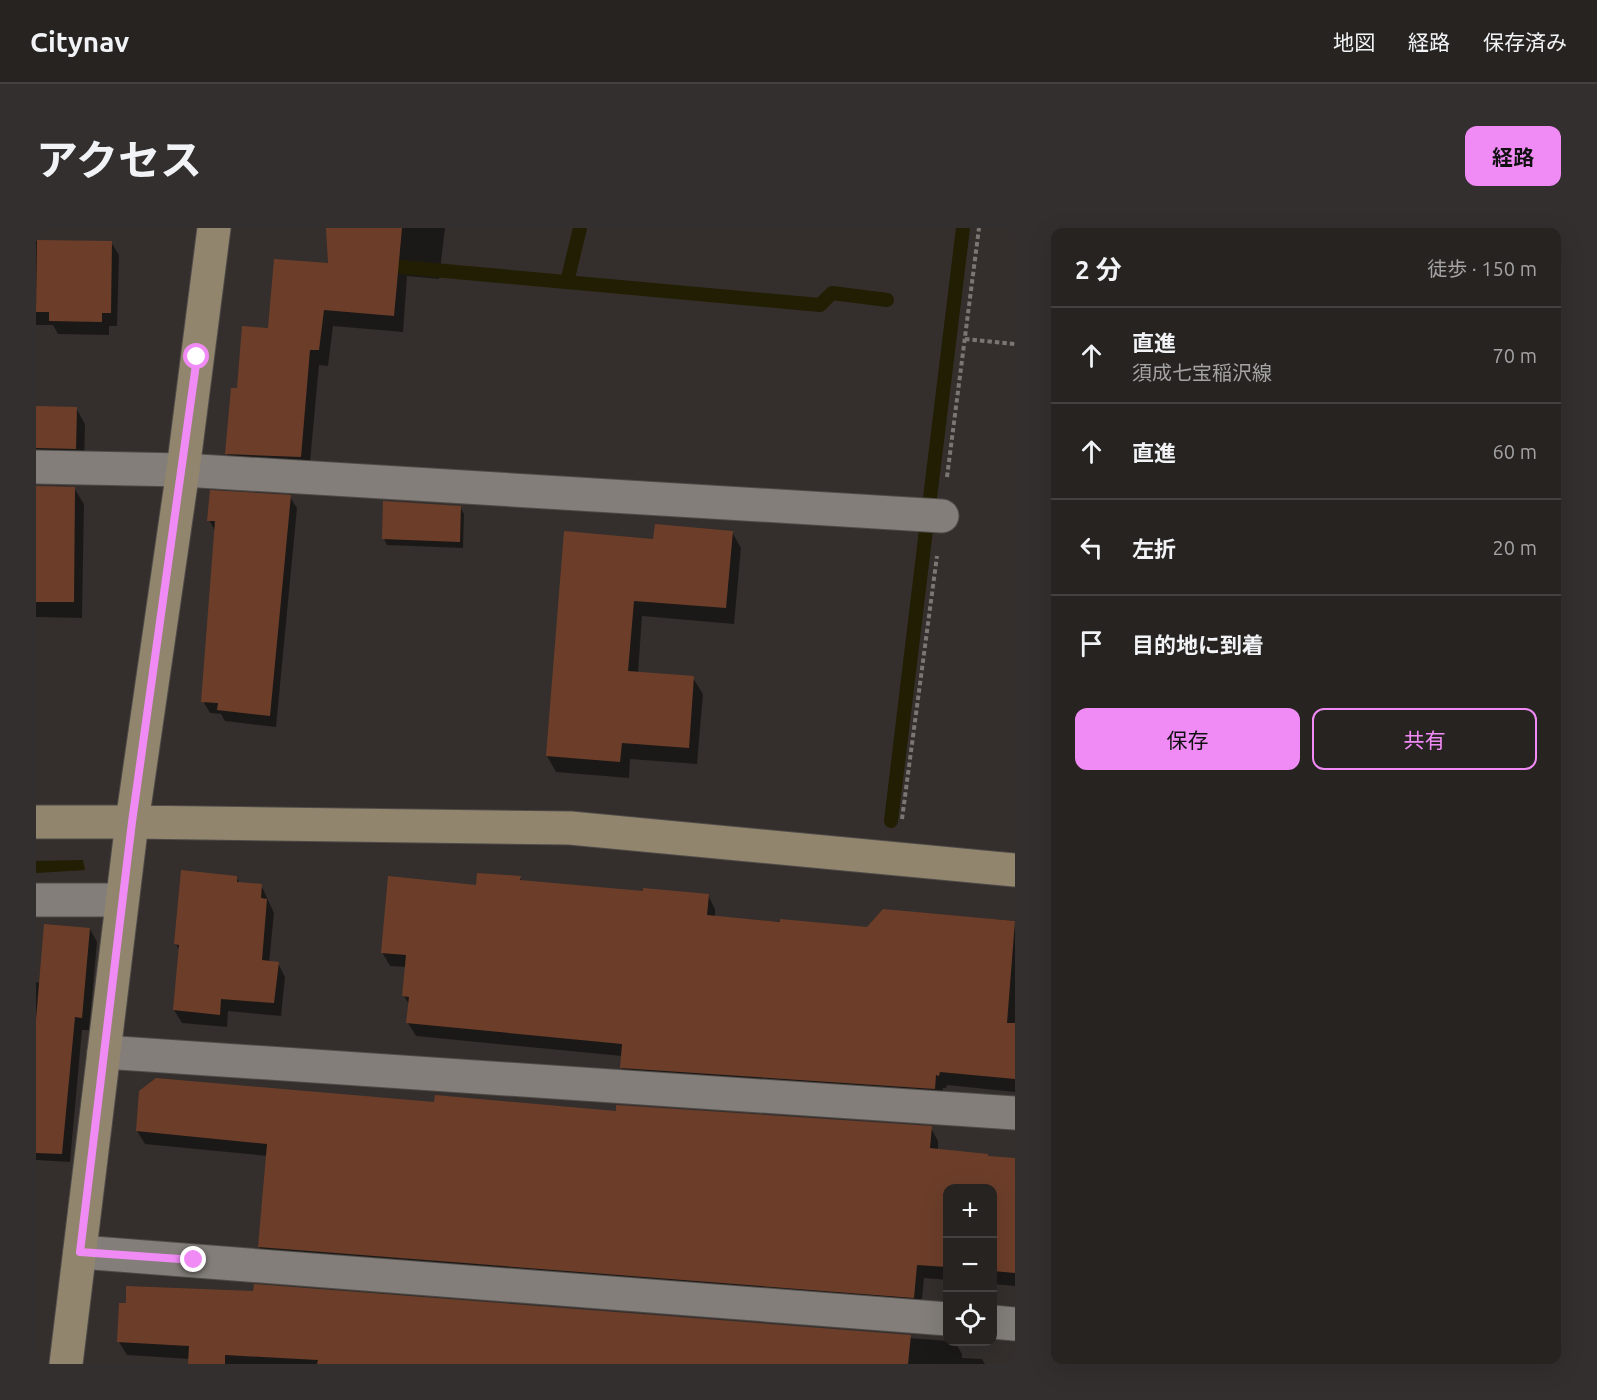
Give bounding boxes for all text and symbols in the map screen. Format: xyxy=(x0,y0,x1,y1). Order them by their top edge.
text: Citynav xyxy=(30,26,129,57)
text: 地図 xyxy=(1333,30,1375,54)
text: 経路 xyxy=(1408,30,1450,54)
text: 保存済み xyxy=(1483,30,1567,54)
button: 経路 xyxy=(1465,126,1561,186)
text: アクセス xyxy=(36,136,202,183)
text: 2 分 xyxy=(1075,255,1122,284)
text: 徒歩 · 150 m xyxy=(1427,257,1537,280)
text: 直進 xyxy=(1132,330,1176,355)
icon: ahead xyxy=(1075,339,1108,372)
route start xyxy=(183,343,209,369)
text: 70 m xyxy=(1493,344,1537,367)
text: 須成七宝稲沢線 xyxy=(1132,361,1272,384)
icon: ahead xyxy=(1075,435,1108,468)
text: 直進 xyxy=(1132,440,1176,465)
text: 60 m xyxy=(1493,440,1537,463)
icon: left xyxy=(1075,531,1108,564)
text: 左折 xyxy=(1132,536,1176,561)
text: 20 m xyxy=(1493,536,1537,559)
icon: arrive xyxy=(1075,627,1108,660)
text: 目的地に到着 xyxy=(1132,632,1264,657)
button: 保存 xyxy=(1075,708,1300,770)
button: 共有 xyxy=(1312,708,1537,770)
map controls xyxy=(943,1184,997,1346)
button: + xyxy=(943,1184,997,1238)
button: − xyxy=(943,1238,997,1292)
route end xyxy=(180,1246,206,1272)
button: locate xyxy=(943,1292,997,1346)

